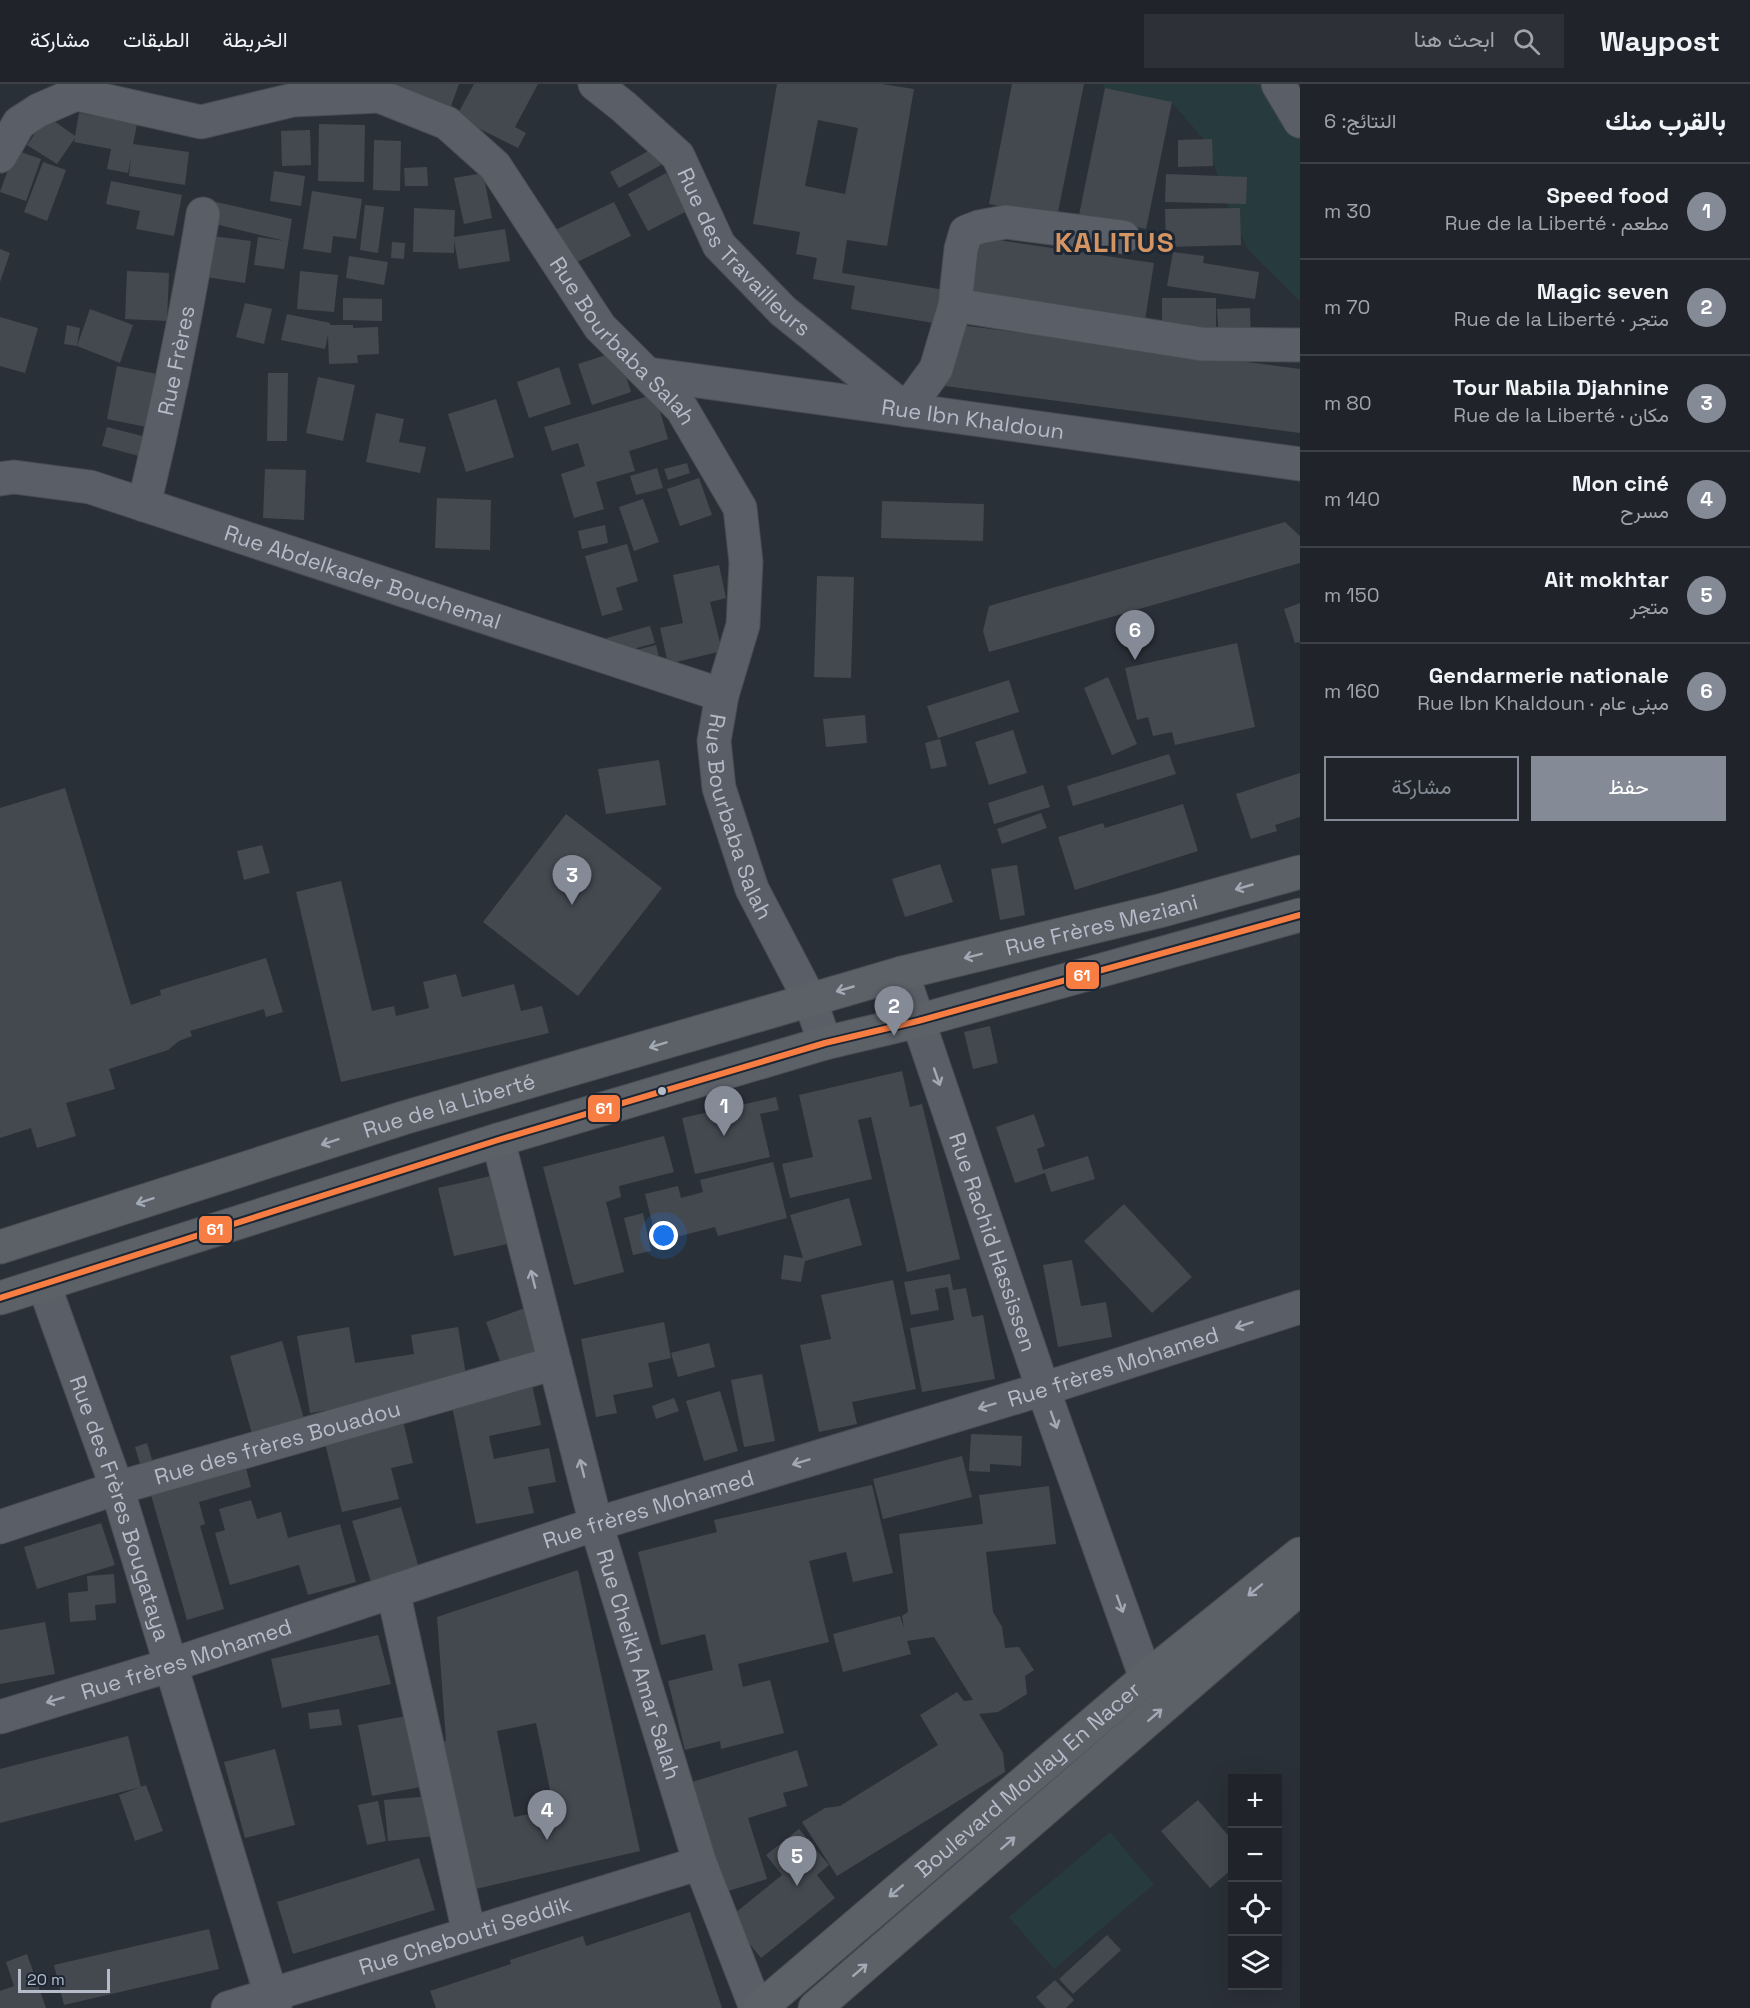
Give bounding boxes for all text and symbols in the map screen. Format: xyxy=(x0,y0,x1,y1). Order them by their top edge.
search box xyxy=(1144,14,1564,68)
text: Waypost xyxy=(1600,23,1720,59)
text: ابحث هنا xyxy=(1414,25,1495,53)
icon: search xyxy=(1510,25,1543,58)
text: مشاركة xyxy=(30,26,90,53)
text: الطبقات xyxy=(123,26,190,53)
text: الخريطة xyxy=(223,26,288,53)
text: بالقرب منك xyxy=(1605,104,1726,138)
text: النتائج: 6 xyxy=(1324,108,1396,134)
street label: Rue des Travailleurs xyxy=(671,163,817,342)
text: Speed food xyxy=(1546,181,1669,209)
text: 30 m xyxy=(1324,198,1371,224)
text: 1 xyxy=(1702,198,1711,224)
text: مطعم · Rue de la Liberté xyxy=(1445,210,1669,236)
district label: KALITUS xyxy=(1055,224,1175,260)
street label: Rue Bourbaba Salah xyxy=(544,251,702,430)
text: Magic seven xyxy=(1537,277,1669,305)
text: 70 m xyxy=(1324,294,1370,320)
text: 2 xyxy=(1701,294,1712,320)
street label: Rue Frères xyxy=(151,303,201,418)
text: متجر · Rue de la Liberté xyxy=(1454,306,1669,332)
text: Tour Nabila Djahnine xyxy=(1453,373,1669,401)
text: 80 m xyxy=(1324,390,1372,416)
text: 3 xyxy=(1700,390,1713,416)
street label: Rue Ibn Khaldoun xyxy=(880,392,1066,445)
text: مكان · Rue de la Liberté xyxy=(1453,402,1669,428)
text: Mon ciné xyxy=(1572,469,1669,497)
text: 140 m xyxy=(1324,486,1380,512)
text: 4 xyxy=(1700,486,1713,512)
text: مسرح xyxy=(1620,498,1669,524)
street label: Rue Abdelkader Bouchemal xyxy=(221,518,505,635)
text: Ait mokhtar xyxy=(1544,565,1669,593)
text: 150 m xyxy=(1324,582,1380,608)
text: 5 xyxy=(1701,582,1713,608)
text: متجر xyxy=(1630,594,1669,620)
pin: 6 xyxy=(1116,610,1154,660)
text: Gendarmerie nationale xyxy=(1429,661,1669,689)
text: 160 m xyxy=(1324,678,1380,704)
text: 6 xyxy=(1700,678,1713,704)
text: مبنى عام · Rue Ibn Khaldoun xyxy=(1417,690,1669,716)
street label: Rue Bourbaba Salah xyxy=(700,712,779,924)
button: مشاركة xyxy=(1324,756,1519,821)
button: حفظ xyxy=(1531,756,1726,821)
pin: 3 xyxy=(552,856,592,905)
one-way arrow xyxy=(1235,882,1254,893)
street label: Rue Frères Meziani xyxy=(1002,887,1201,962)
one-way arrow xyxy=(964,950,983,962)
line badge: 61 xyxy=(1065,961,1100,990)
text: 61 xyxy=(1073,965,1091,986)
one-way arrow xyxy=(836,984,855,996)
pin: 2 xyxy=(874,986,914,1036)
one-way arrow xyxy=(649,1040,668,1051)
street label: Rue de la Liberté xyxy=(359,1066,538,1144)
one-way arrow xyxy=(932,1067,943,1085)
unlabelled marker xyxy=(656,1085,668,1097)
pin: 1 xyxy=(704,1086,744,1136)
line badge: 61 xyxy=(587,1094,621,1123)
text: 61 xyxy=(595,1098,613,1119)
street label: Rue Rachid Hassissen xyxy=(943,1129,1043,1355)
one-way arrow xyxy=(321,1137,340,1148)
one-way arrow xyxy=(136,1196,155,1207)
line badge: 61 xyxy=(198,1215,233,1244)
text: 61 xyxy=(206,1219,224,1240)
your location xyxy=(649,1221,678,1250)
one-way arrow xyxy=(527,1270,539,1289)
street label: Rue frères Mohamed xyxy=(1004,1320,1222,1413)
one-way arrow xyxy=(1235,1320,1254,1331)
street label: Rue des Frères Bougataya xyxy=(64,1372,177,1645)
street label: Rue des frères Bouadou xyxy=(151,1394,404,1491)
one-way arrow xyxy=(978,1401,997,1412)
one-way arrow xyxy=(1050,1410,1061,1429)
one-way arrow xyxy=(792,1457,811,1468)
one-way arrow xyxy=(575,1459,587,1478)
street label: Rue frères Mohamed xyxy=(539,1463,757,1555)
street label: Rue Cheikh Amar Salah xyxy=(590,1545,688,1783)
one-way arrow xyxy=(1247,1584,1263,1597)
one-way arrow xyxy=(1115,1594,1126,1612)
street label: Rue frères Mohamed xyxy=(77,1612,295,1706)
street label: Boulevard Moulay En Nacer xyxy=(909,1675,1146,1883)
one-way arrow xyxy=(46,1695,65,1706)
one-way arrow xyxy=(1147,1709,1163,1722)
map controls xyxy=(1228,1774,1282,1990)
button: + xyxy=(1228,1774,1282,1828)
pin: 4 xyxy=(528,1790,566,1840)
button: − xyxy=(1228,1828,1282,1882)
pin: 5 xyxy=(778,1836,816,1886)
one-way arrow xyxy=(1000,1836,1015,1850)
button: locate xyxy=(1228,1882,1282,1936)
one-way arrow xyxy=(888,1885,904,1898)
street label: Rue Chebouti Seddik xyxy=(355,1889,575,1981)
button: layers xyxy=(1228,1936,1282,1990)
one-way arrow xyxy=(852,1963,867,1977)
scale bar xyxy=(18,1966,110,1994)
text: 20 m xyxy=(27,1969,65,1990)

